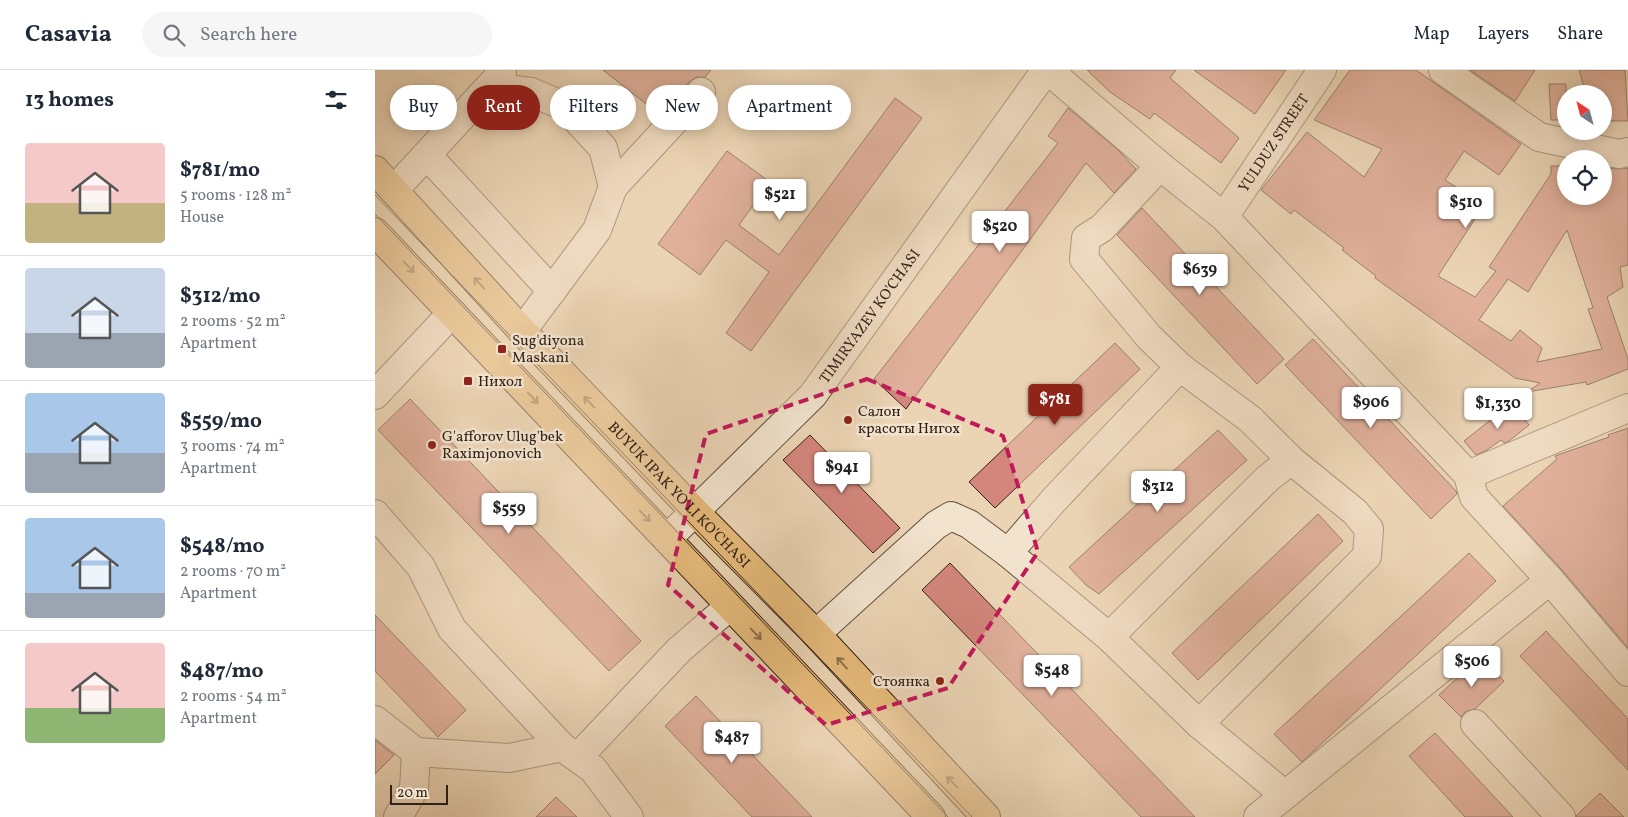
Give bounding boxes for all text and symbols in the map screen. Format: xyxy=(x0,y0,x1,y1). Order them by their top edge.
search box xyxy=(142,12,492,57)
text: Casavia xyxy=(25,18,112,52)
icon: search xyxy=(160,21,188,49)
text: Search here xyxy=(200,22,297,48)
text: Map xyxy=(1413,22,1449,47)
text: Layers xyxy=(1477,22,1529,47)
text: Share xyxy=(1557,22,1603,47)
chip: Buy xyxy=(390,85,457,130)
chip: Rent xyxy=(467,85,540,130)
chip: Filters xyxy=(550,85,636,130)
chip: New xyxy=(646,85,718,130)
chip: Apartment xyxy=(728,85,851,130)
north arrow xyxy=(1557,85,1613,140)
map controls xyxy=(1557,85,1612,205)
text: 13 homes xyxy=(25,86,114,115)
icon: filters xyxy=(322,86,350,114)
street label: YULDUZ STREET xyxy=(1234,90,1315,197)
button: locate xyxy=(1557,150,1612,205)
text: $781/mo xyxy=(180,156,260,185)
icon: home xyxy=(65,163,125,223)
pin: $521 xyxy=(750,178,810,221)
text: $521 xyxy=(764,184,796,206)
text: 5 rooms · 128 m² xyxy=(180,185,291,207)
pin: $510 xyxy=(1436,186,1496,229)
text: $510 xyxy=(1450,192,1482,214)
text: House xyxy=(180,207,224,229)
pin: $520 xyxy=(970,210,1030,253)
text: $520 xyxy=(983,216,1017,238)
street label: TIMIRYAZEV KO'CHASI xyxy=(815,245,926,389)
pin: $639 xyxy=(1170,254,1230,296)
text: $639 xyxy=(1183,259,1217,281)
one-way arrow xyxy=(403,261,415,274)
one-way arrow xyxy=(473,276,484,289)
text: $312/mo xyxy=(180,282,261,311)
icon: home xyxy=(65,288,125,348)
text: 2 rooms · 52 m² xyxy=(180,311,286,333)
place label: Sug'diyona Maskani xyxy=(512,331,584,369)
text: Apartment xyxy=(180,333,257,355)
marker: Sug'diyona Maskani xyxy=(496,343,508,355)
place label: Нихол xyxy=(478,372,522,393)
marker: Нихол xyxy=(462,375,474,387)
pin: $781 xyxy=(1025,384,1085,426)
pin: $906 xyxy=(1341,386,1401,429)
pin: $1,330 xyxy=(1457,388,1539,430)
text: $781 xyxy=(1039,389,1071,411)
one-way arrow xyxy=(527,391,539,404)
text: $906 xyxy=(1353,392,1389,414)
text: $1,330 xyxy=(1475,393,1521,415)
one-way arrow xyxy=(584,396,596,408)
place label: Салон красоты Нигох xyxy=(858,402,960,440)
text: $559/mo xyxy=(180,407,262,436)
icon: home xyxy=(65,413,125,473)
marker: Салон красоты Нигох xyxy=(842,414,854,426)
street label: BUYUK IPAK YO'LI KO'CHASI xyxy=(602,418,754,574)
place label: G'afforov Ulug'bek Raximjonovich xyxy=(442,427,563,465)
text: 3 rooms · 74 m² xyxy=(180,436,285,458)
marker: G'afforov Ulug'bek Raximjonovich xyxy=(426,439,438,451)
pin: $941 xyxy=(812,452,872,494)
text: $941 xyxy=(825,457,859,479)
text: Apartment xyxy=(180,458,257,480)
pin: $312 xyxy=(1128,470,1188,513)
text: $312 xyxy=(1142,476,1174,498)
pin: $559 xyxy=(479,492,539,535)
text: $559 xyxy=(493,498,526,520)
one-way arrow xyxy=(639,509,651,522)
text: $548/mo xyxy=(180,532,265,561)
icon: home xyxy=(65,538,125,598)
text: 2 rooms · 70 m² xyxy=(180,561,286,583)
text: Apartment xyxy=(180,583,257,605)
one-way arrow xyxy=(750,627,762,640)
pin: $506 xyxy=(1442,646,1502,688)
text: $506 xyxy=(1454,651,1490,673)
pin: $548 xyxy=(1022,654,1082,697)
text: $487/mo xyxy=(180,657,263,686)
one-way arrow xyxy=(836,657,847,670)
text: $548 xyxy=(1035,660,1069,682)
icon: home xyxy=(65,663,125,723)
place label: Стоянка xyxy=(873,672,930,693)
marker: Стоянка xyxy=(934,675,946,687)
text: 2 rooms · 54 m² xyxy=(180,686,287,708)
text: Apartment xyxy=(180,708,257,730)
pin: $487 xyxy=(702,722,762,764)
text: $487 xyxy=(715,727,749,749)
one-way arrow xyxy=(946,776,958,788)
scale bar xyxy=(390,782,447,805)
text: 20 m xyxy=(397,784,428,803)

